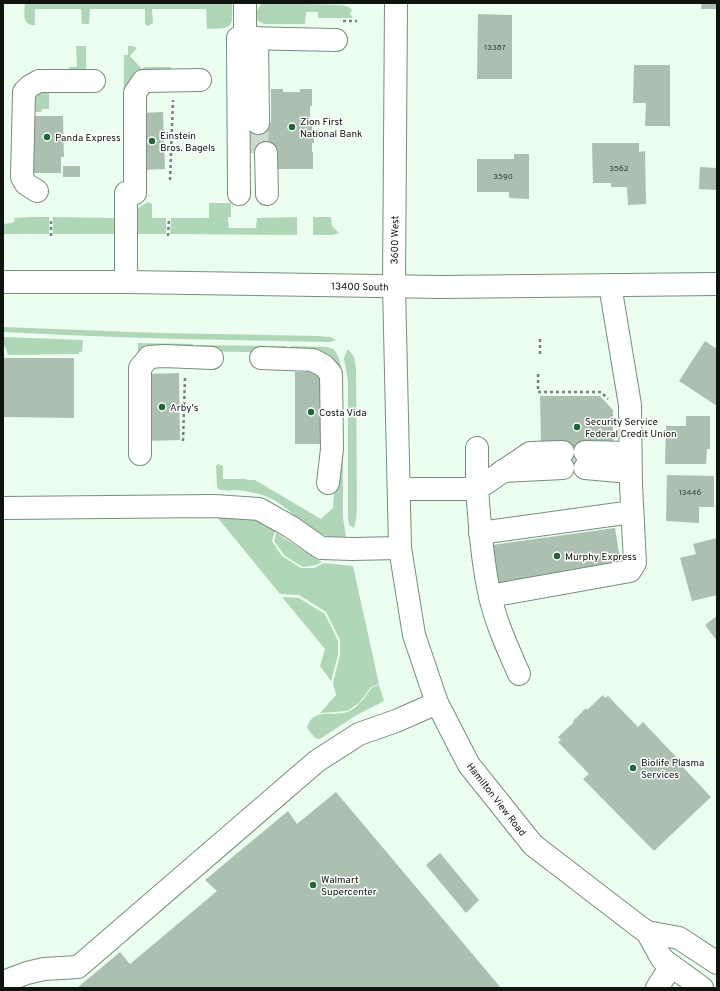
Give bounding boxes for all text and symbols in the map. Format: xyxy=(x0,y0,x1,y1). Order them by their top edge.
house number: 13387 xyxy=(484,43,506,53)
place label: Zion First National Bank xyxy=(300,116,362,141)
marker: Zion First National Bank xyxy=(287,122,297,132)
place label: Einstein Bros. Bagels xyxy=(160,130,216,155)
marker: Panda Express xyxy=(42,132,52,142)
place label: Panda Express xyxy=(55,132,121,145)
marker: Einstein Bros. Bagels xyxy=(147,136,157,146)
house number: 3562 xyxy=(609,164,629,174)
house number: 3590 xyxy=(493,172,513,182)
street label: 3600 West xyxy=(389,215,402,265)
street label: 13400 South xyxy=(331,281,389,294)
marker: Arby's xyxy=(157,402,167,412)
place label: Arby's xyxy=(170,402,199,415)
marker: Costa Vida xyxy=(306,407,316,417)
place label: Costa Vida xyxy=(319,407,366,420)
place label: Security Service Federal Credit Union xyxy=(585,416,677,441)
marker: Security Service Federal Credit Union xyxy=(572,422,582,432)
house number: 13446 xyxy=(679,488,701,498)
marker: Murphy Express xyxy=(552,551,562,561)
place label: Murphy Express xyxy=(565,551,637,564)
place label: Biolife Plasma Services xyxy=(641,757,704,782)
street label: Hamilton View Road xyxy=(463,761,528,839)
marker: Biolife Plasma Services xyxy=(628,763,638,773)
place label: Walmart Supercenter xyxy=(321,874,377,899)
marker: Walmart Supercenter xyxy=(308,880,318,890)

